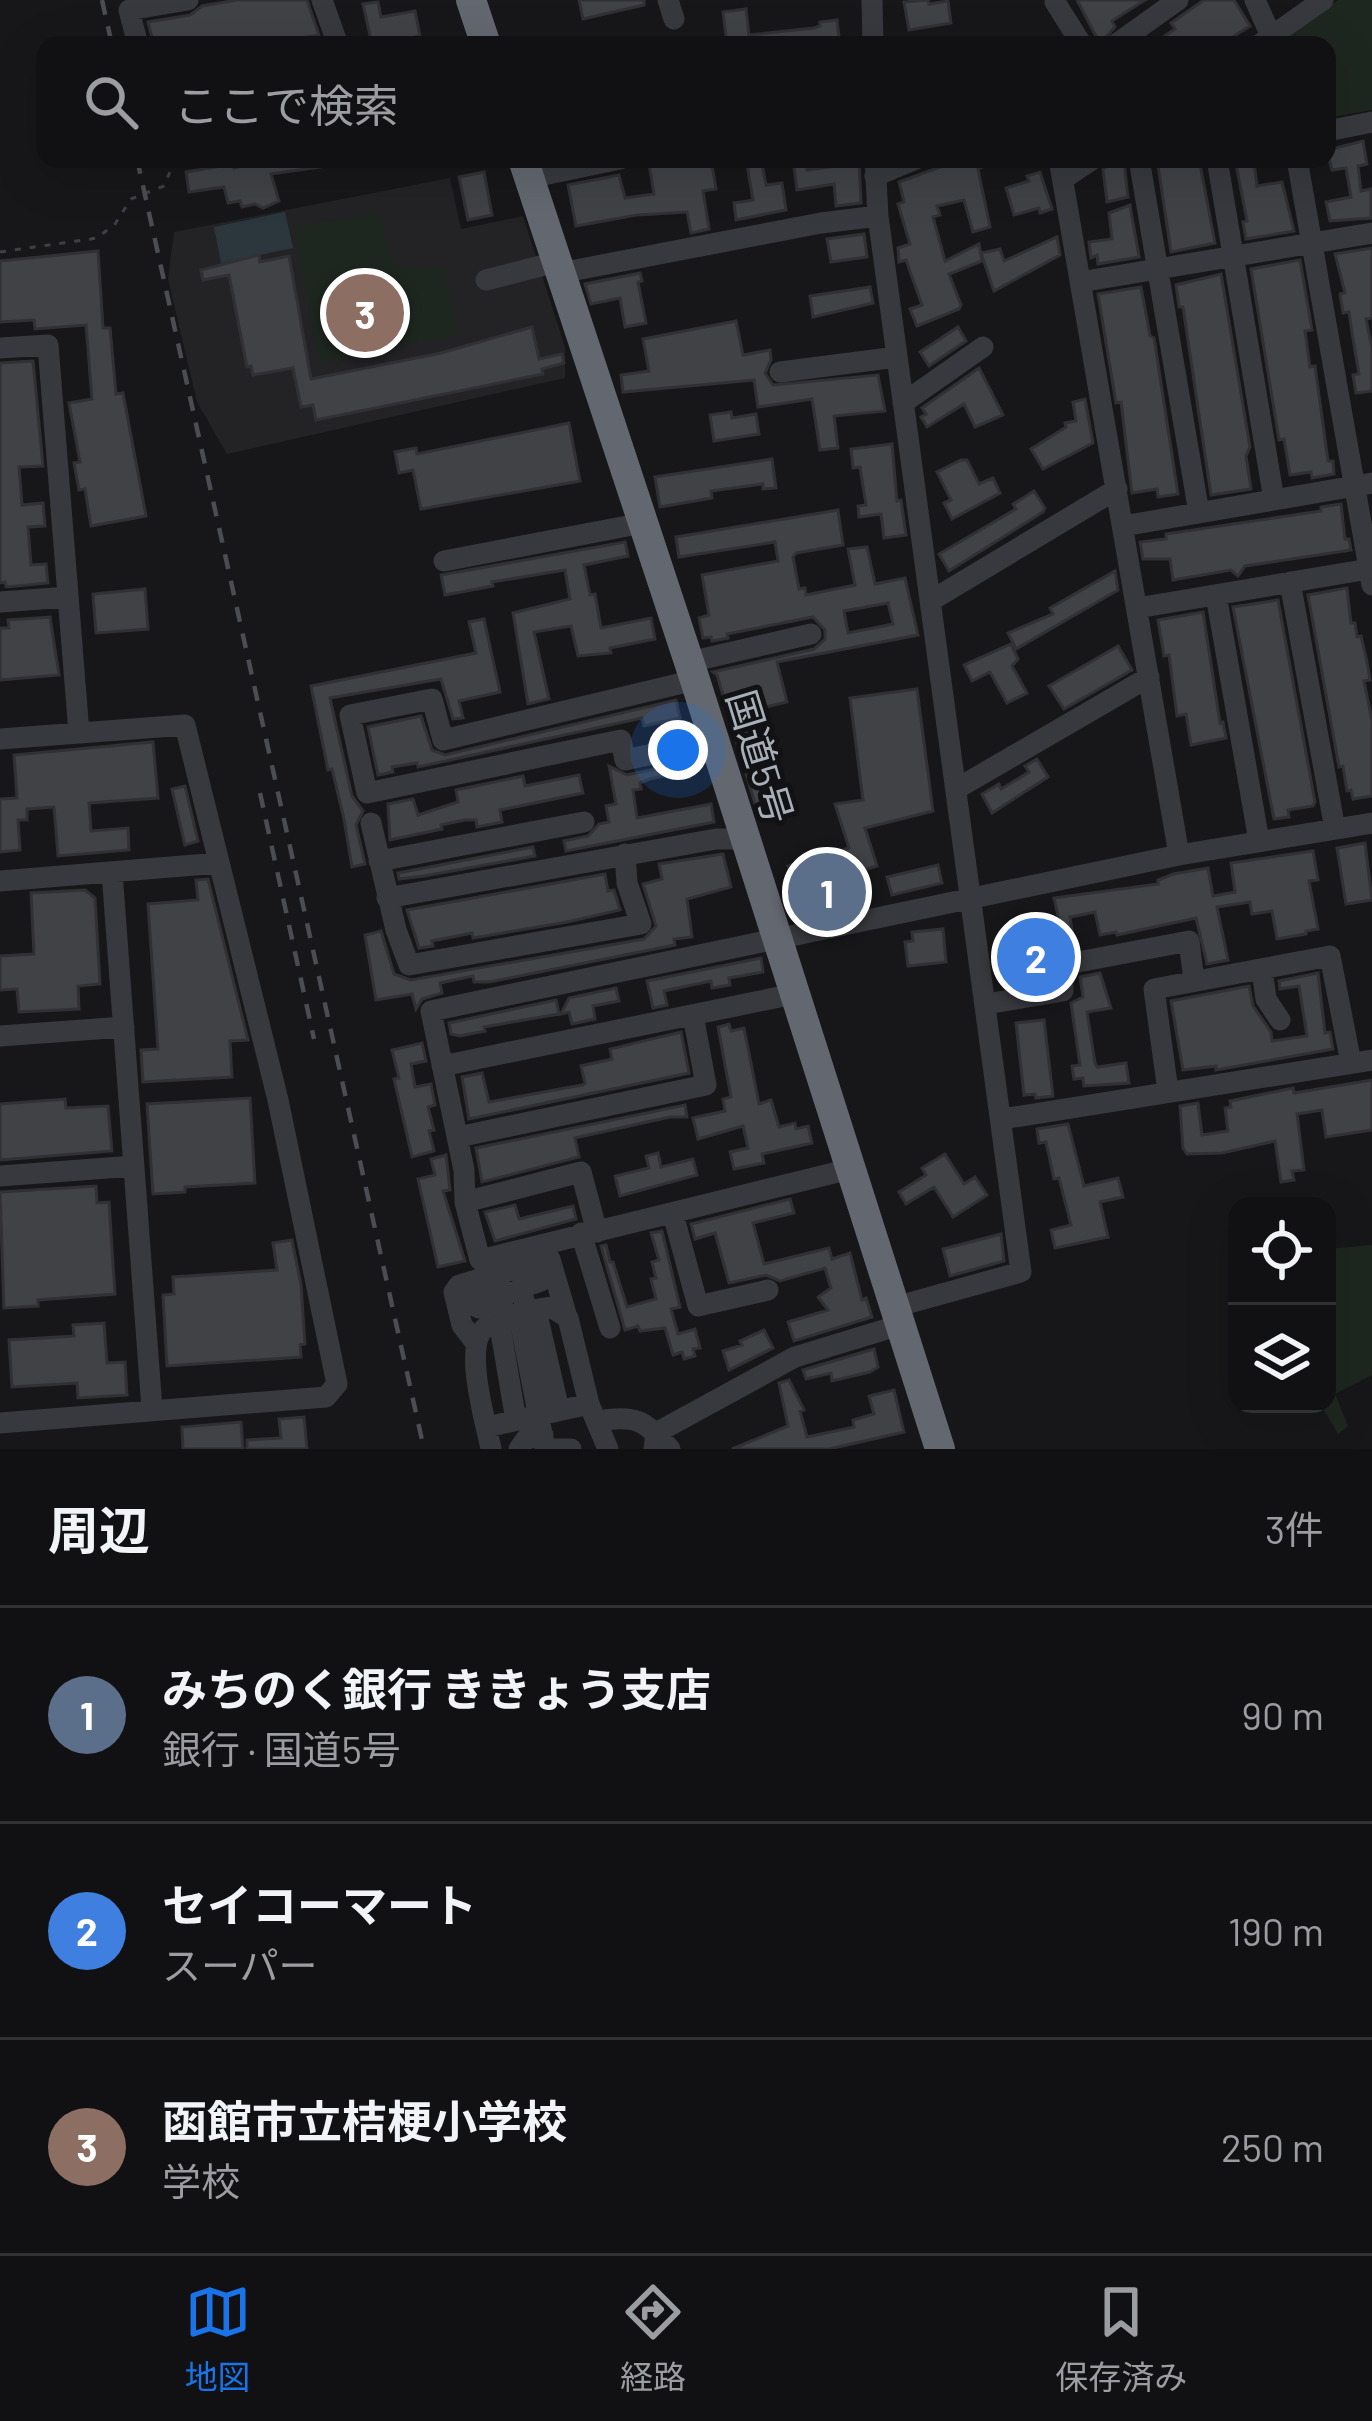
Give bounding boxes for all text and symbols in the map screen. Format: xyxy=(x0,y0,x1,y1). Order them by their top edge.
search box xyxy=(36,36,1336,168)
icon: search xyxy=(78,69,144,135)
text: ここで検索 xyxy=(174,77,399,131)
pin: 3 xyxy=(326,268,404,358)
street label: 国道5号 xyxy=(719,684,804,829)
your location xyxy=(648,720,708,780)
pin: 1 xyxy=(788,847,866,937)
pin: 2 xyxy=(997,912,1075,1002)
map controls xyxy=(1228,1197,1336,1413)
button: locate xyxy=(1228,1197,1336,1305)
button: layers xyxy=(1228,1305,1336,1413)
text: 周辺 xyxy=(48,1498,150,1559)
text: 3件 xyxy=(1265,1505,1324,1552)
text: みちのく銀行 ききょう支店 xyxy=(162,1661,711,1715)
text: 1 xyxy=(80,1691,94,1738)
text: 90 m xyxy=(1242,1691,1324,1738)
text: 銀行 · 国道5号 xyxy=(162,1725,401,1772)
text: セイコーマート xyxy=(162,1877,477,1931)
text: 2 xyxy=(76,1907,98,1954)
text: 190 m xyxy=(1228,1907,1324,1954)
text: スーパー xyxy=(162,1941,318,1988)
text: 函館市立桔梗小学校 xyxy=(162,2093,567,2147)
text: 3 xyxy=(76,2123,98,2170)
text: 250 m xyxy=(1221,2123,1324,2170)
text: 学校 xyxy=(162,2157,240,2204)
tab: 地図 xyxy=(185,2279,251,2399)
tab: 経路 xyxy=(620,2279,686,2399)
tab: 保存済み xyxy=(1055,2279,1187,2399)

